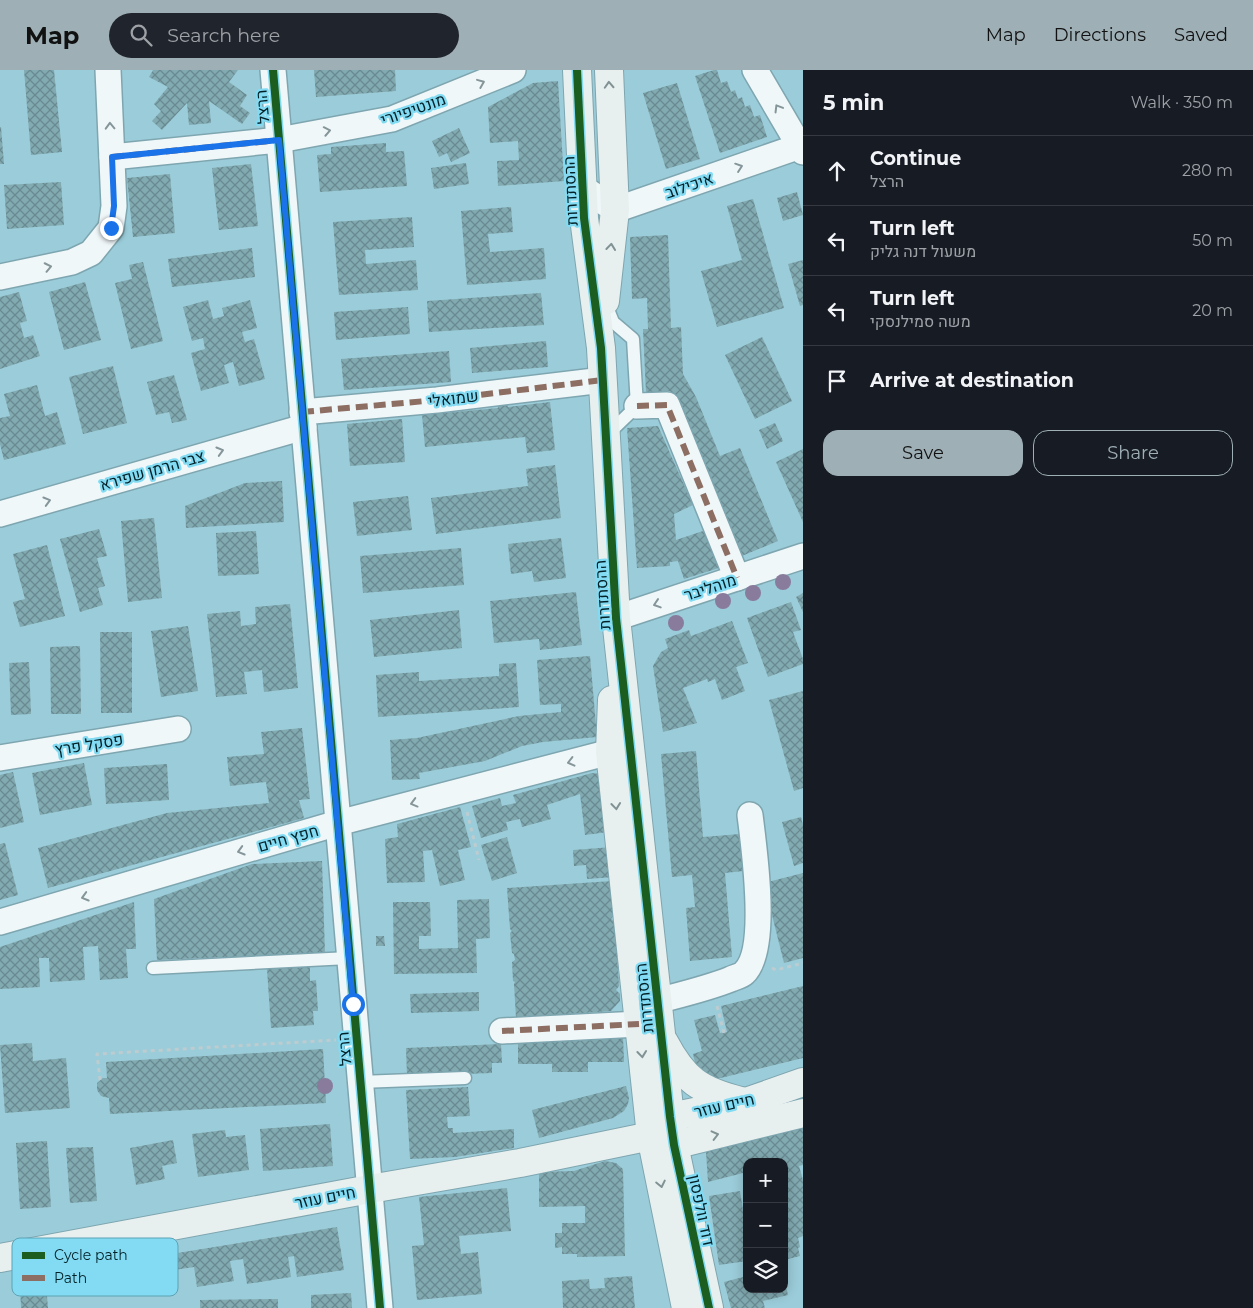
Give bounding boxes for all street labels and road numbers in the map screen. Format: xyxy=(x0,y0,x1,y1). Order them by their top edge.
street label: הרצל xyxy=(252,89,273,125)
street label: מונטיפיורי xyxy=(378,89,448,129)
street label: ההסתדרות xyxy=(559,156,582,226)
street label: איכילוב xyxy=(662,168,716,203)
street label: שמואלי xyxy=(427,386,479,411)
street label: צבי הרמן שפירא xyxy=(98,446,207,495)
street label: ההסתדרות xyxy=(591,559,614,630)
street label: מוהליבר xyxy=(682,570,739,605)
street label: פסקל פרץ xyxy=(54,730,125,759)
street label: חפץ חיים xyxy=(256,821,321,856)
street label: ההסתדרות xyxy=(631,962,658,1034)
street label: הרצל xyxy=(334,1031,355,1067)
street label: חיים עוזר xyxy=(692,1089,756,1122)
street label: דוד וולפסון xyxy=(685,1173,718,1248)
street label: חיים עוזר xyxy=(293,1182,357,1213)

